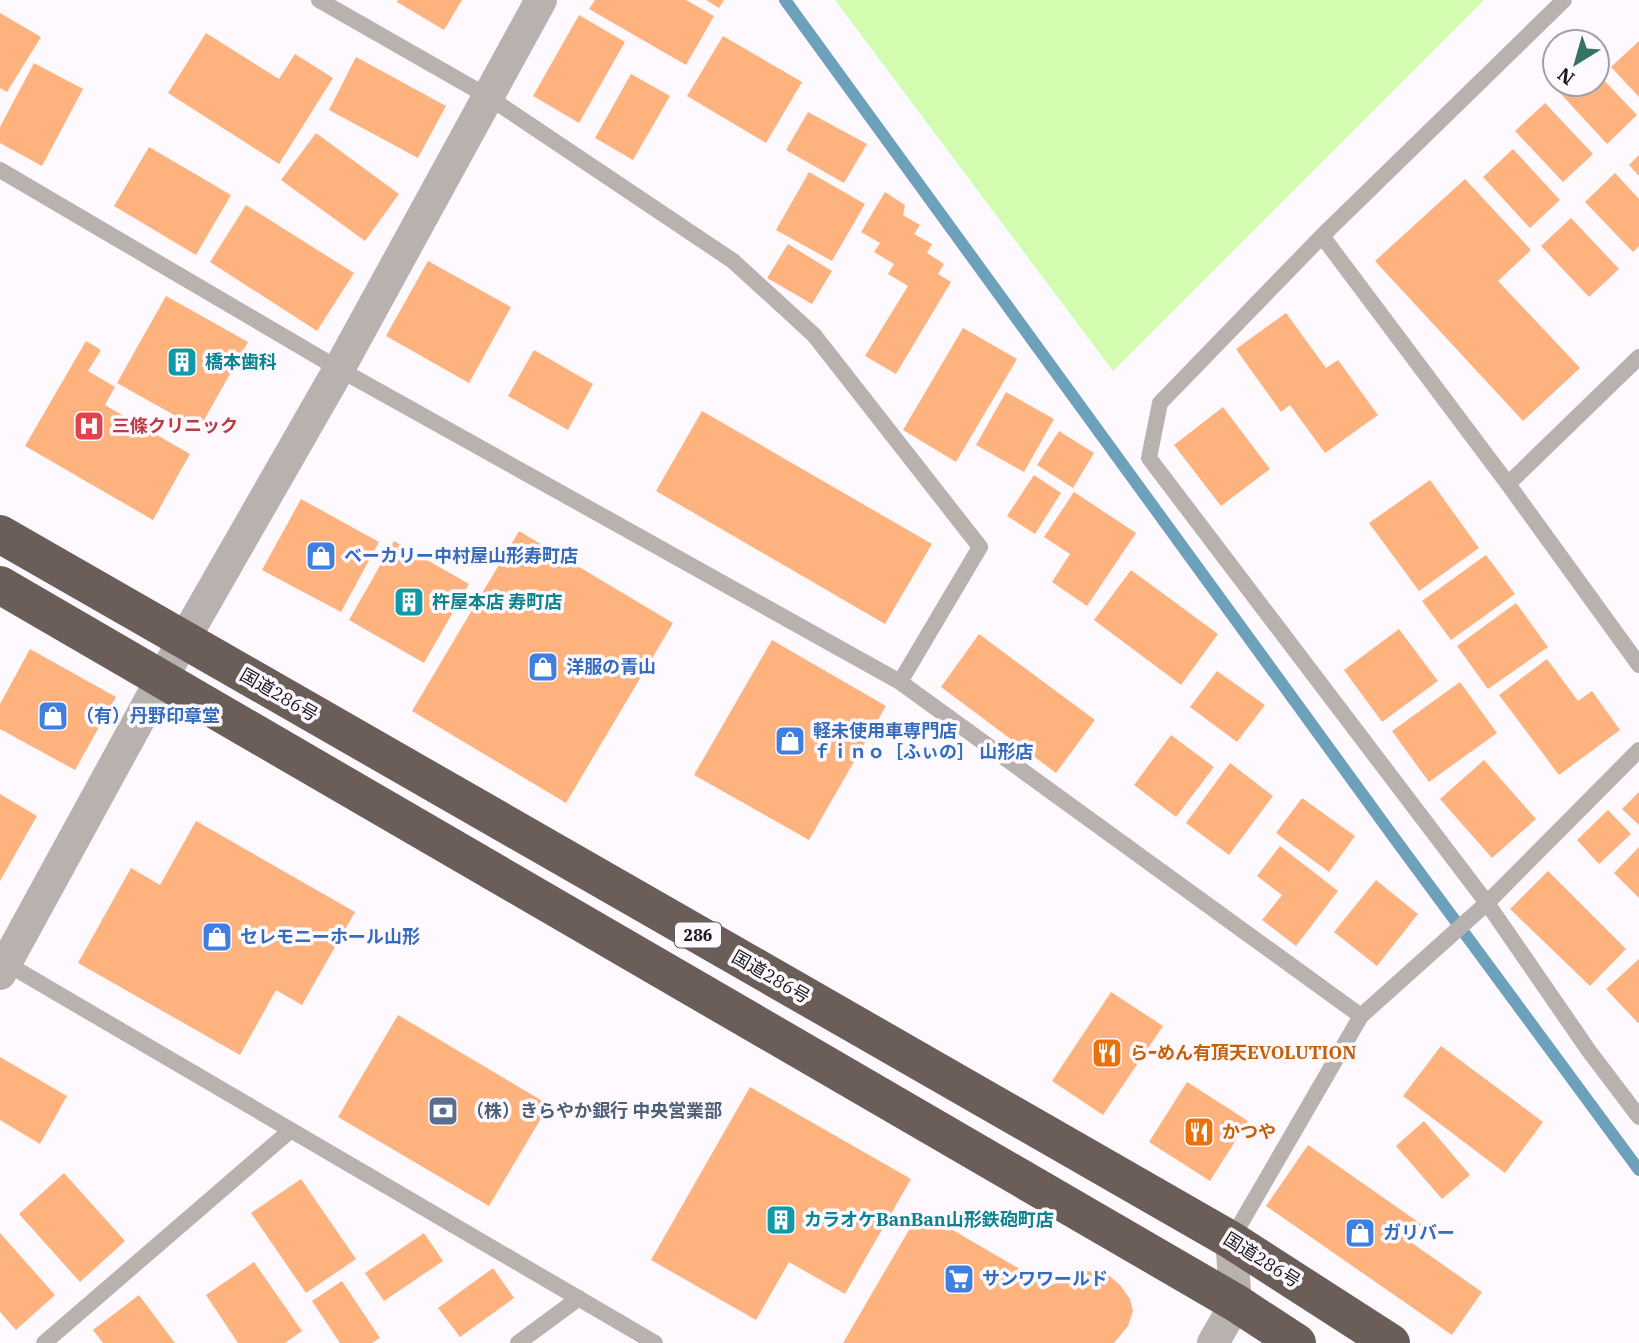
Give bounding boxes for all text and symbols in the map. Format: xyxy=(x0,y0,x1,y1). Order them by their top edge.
north arrow xyxy=(1541,28,1611,98)
text: N xyxy=(1553,62,1579,91)
building icon: 橋本歯科 xyxy=(165,345,199,379)
place label: 橋本歯科 xyxy=(205,350,277,373)
hospital icon: 三條クリニック xyxy=(72,409,106,443)
place label: 三條クリニック xyxy=(112,414,238,437)
shop icon: ベーカリー中村屋山形寿町店 xyxy=(304,539,338,573)
place label: ベーカリー中村屋山形寿町店 xyxy=(344,544,578,567)
building icon: 杵屋本店 寿町店 xyxy=(392,585,426,619)
place label: 杵屋本店 寿町店 xyxy=(432,590,562,613)
shop icon: 洋服の青山 xyxy=(526,650,560,684)
place label: 洋服の青山 xyxy=(566,655,656,678)
street label: 国道286号 xyxy=(236,663,322,726)
shop icon: （有）丹野印章堂 xyxy=(36,699,70,733)
place label: （有）丹野印章堂 xyxy=(76,704,220,727)
place label: 軽未使用車専門店 ｆｉｎｏ［ふぃの］ 山形店 xyxy=(813,719,1033,763)
shop icon: 軽未使用車専門店 ｆｉｎｏ［ふぃの］ 山形店 xyxy=(773,724,807,758)
shop icon: セレモニーホール山形 xyxy=(200,920,234,954)
road number: 286 xyxy=(675,923,721,948)
place label: セレモニーホール山形 xyxy=(240,925,420,948)
street label: 国道286号 xyxy=(728,945,814,1008)
restaurant icon: らｰめん有頂天EVOLUTION xyxy=(1090,1036,1124,1070)
place label: らｰめん有頂天EVOLUTION xyxy=(1130,1041,1356,1064)
bank icon: （株）きらやか銀行 中央営業部 xyxy=(426,1094,460,1128)
place label: （株）きらやか銀行 中央営業部 xyxy=(466,1099,722,1122)
restaurant icon: かつや xyxy=(1182,1115,1216,1149)
place label: かつや xyxy=(1222,1120,1276,1143)
building icon: カラオケBanBan山形鉄砲町店 xyxy=(764,1203,798,1237)
place label: カラオケBanBan山形鉄砲町店 xyxy=(804,1208,1054,1231)
shop icon: ガリバー xyxy=(1343,1216,1377,1250)
place label: ガリバー xyxy=(1383,1221,1455,1244)
street label: 国道286号 xyxy=(1220,1227,1305,1292)
supermarket icon: サンワワールド xyxy=(942,1262,976,1296)
place label: サンワワールド xyxy=(982,1267,1108,1290)

